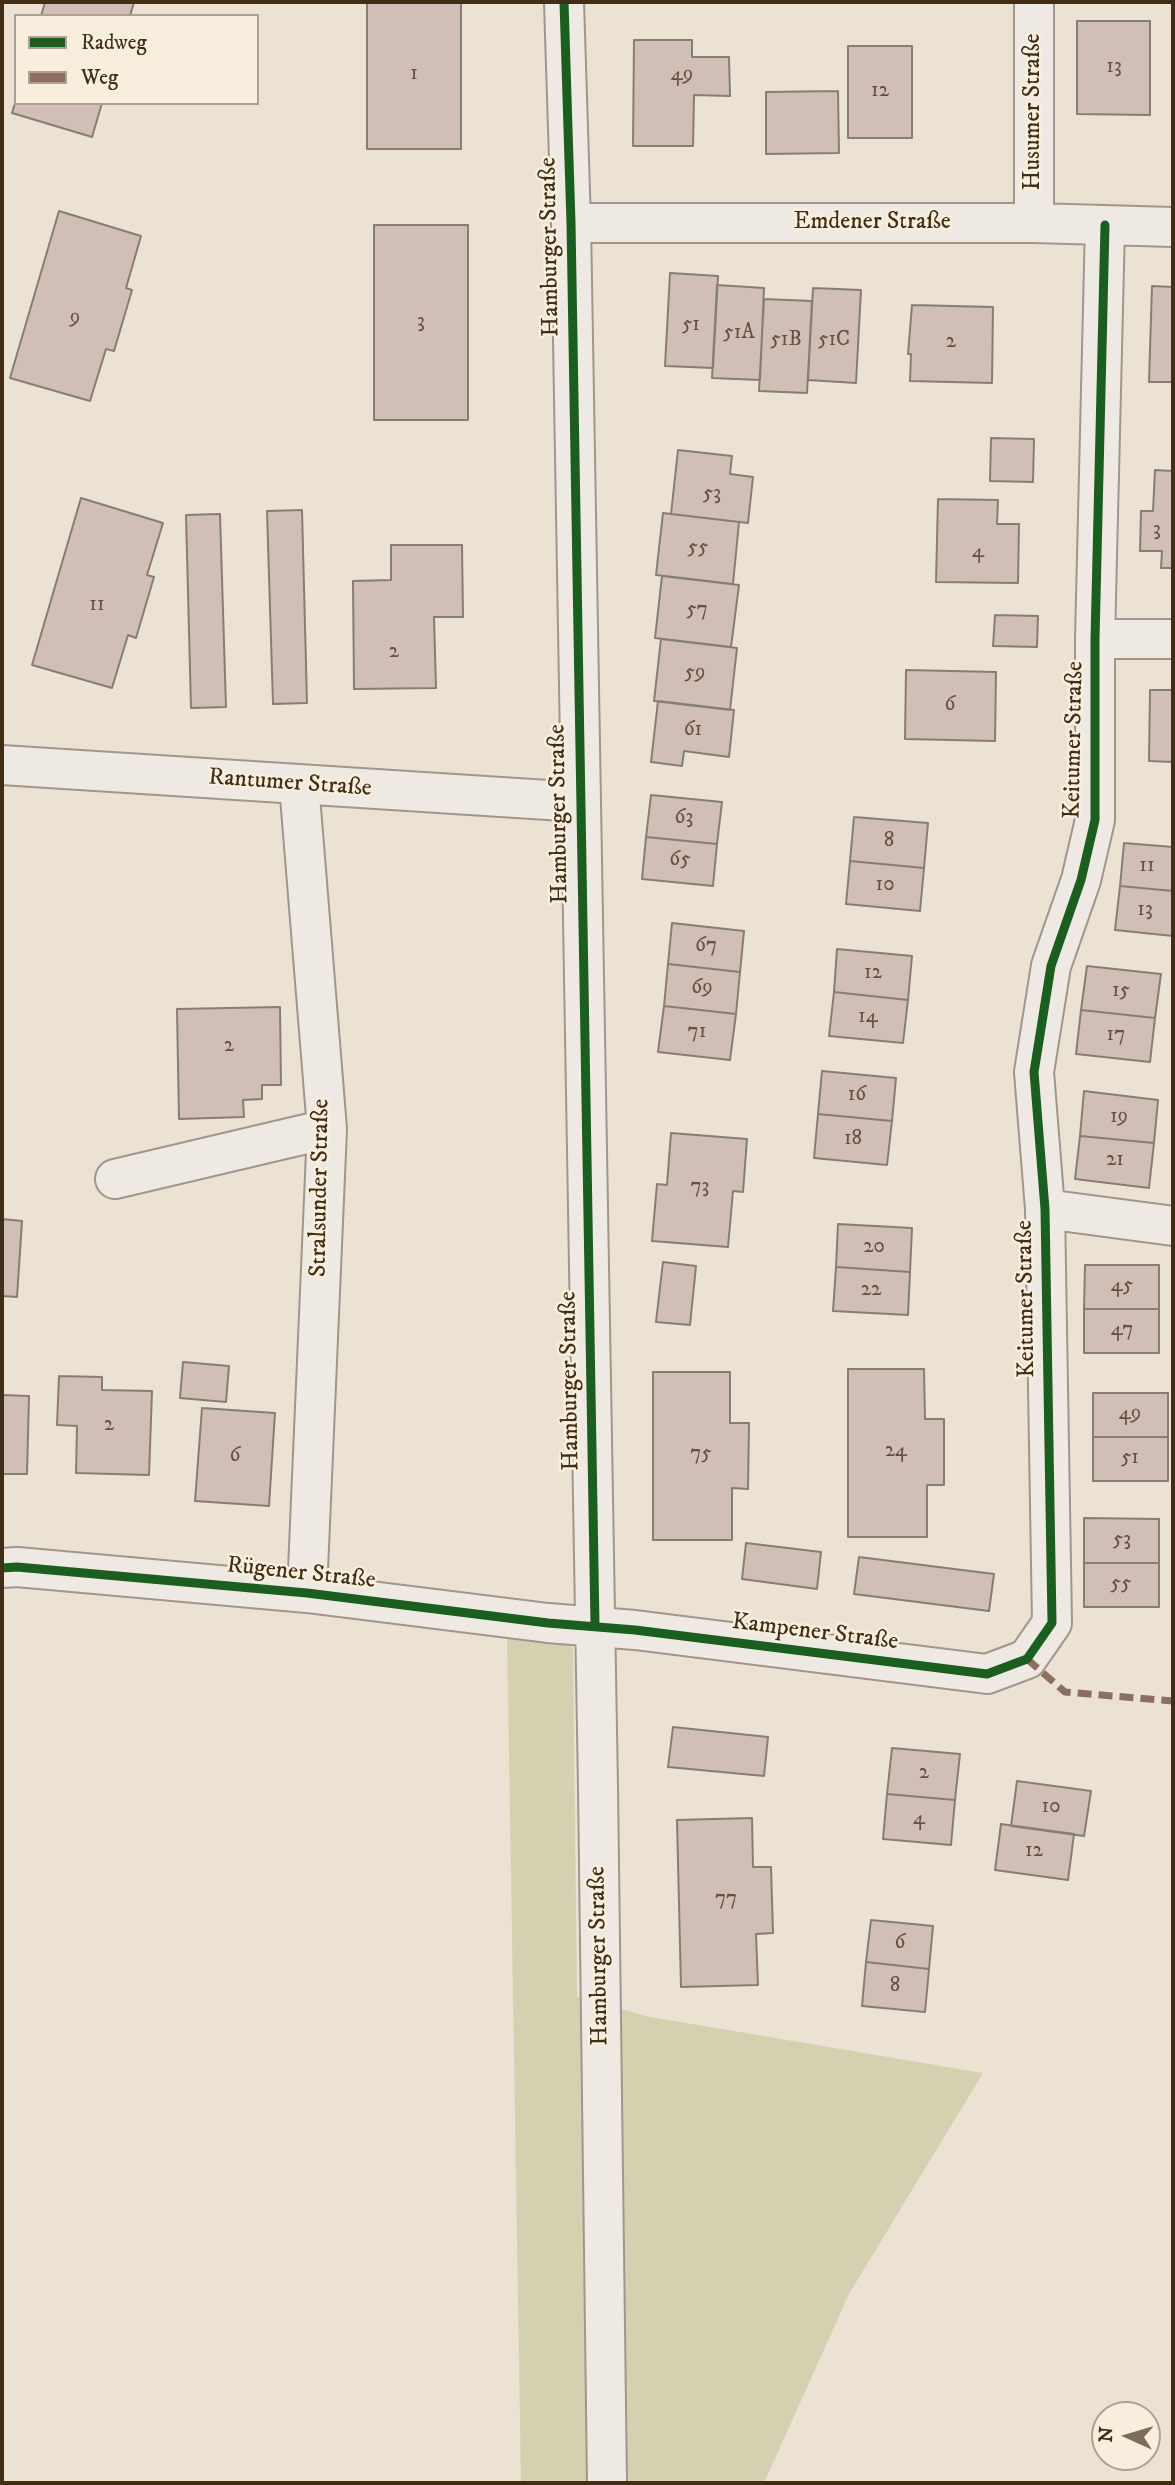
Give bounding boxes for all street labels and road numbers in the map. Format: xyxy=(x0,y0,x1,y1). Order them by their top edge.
street label: Husumer Straße xyxy=(1020,34,1048,190)
street label: Hamburger Straße xyxy=(535,157,567,337)
street label: Emdener Straße xyxy=(793,209,951,237)
street label: Keitumer Straße xyxy=(1059,661,1091,819)
street label: Hamburger Straße xyxy=(544,724,576,904)
street label: Rantumer Straße xyxy=(207,764,373,804)
street label: Stralsunder Straße xyxy=(305,1099,337,1277)
street label: Keitumer Straße xyxy=(1011,1220,1043,1378)
street label: Hamburger Straße xyxy=(555,1291,587,1471)
street label: Rügener Straße xyxy=(225,1552,377,1596)
street label: Kampener Straße xyxy=(730,1609,900,1657)
street label: Hamburger Straße xyxy=(584,1866,616,2046)

